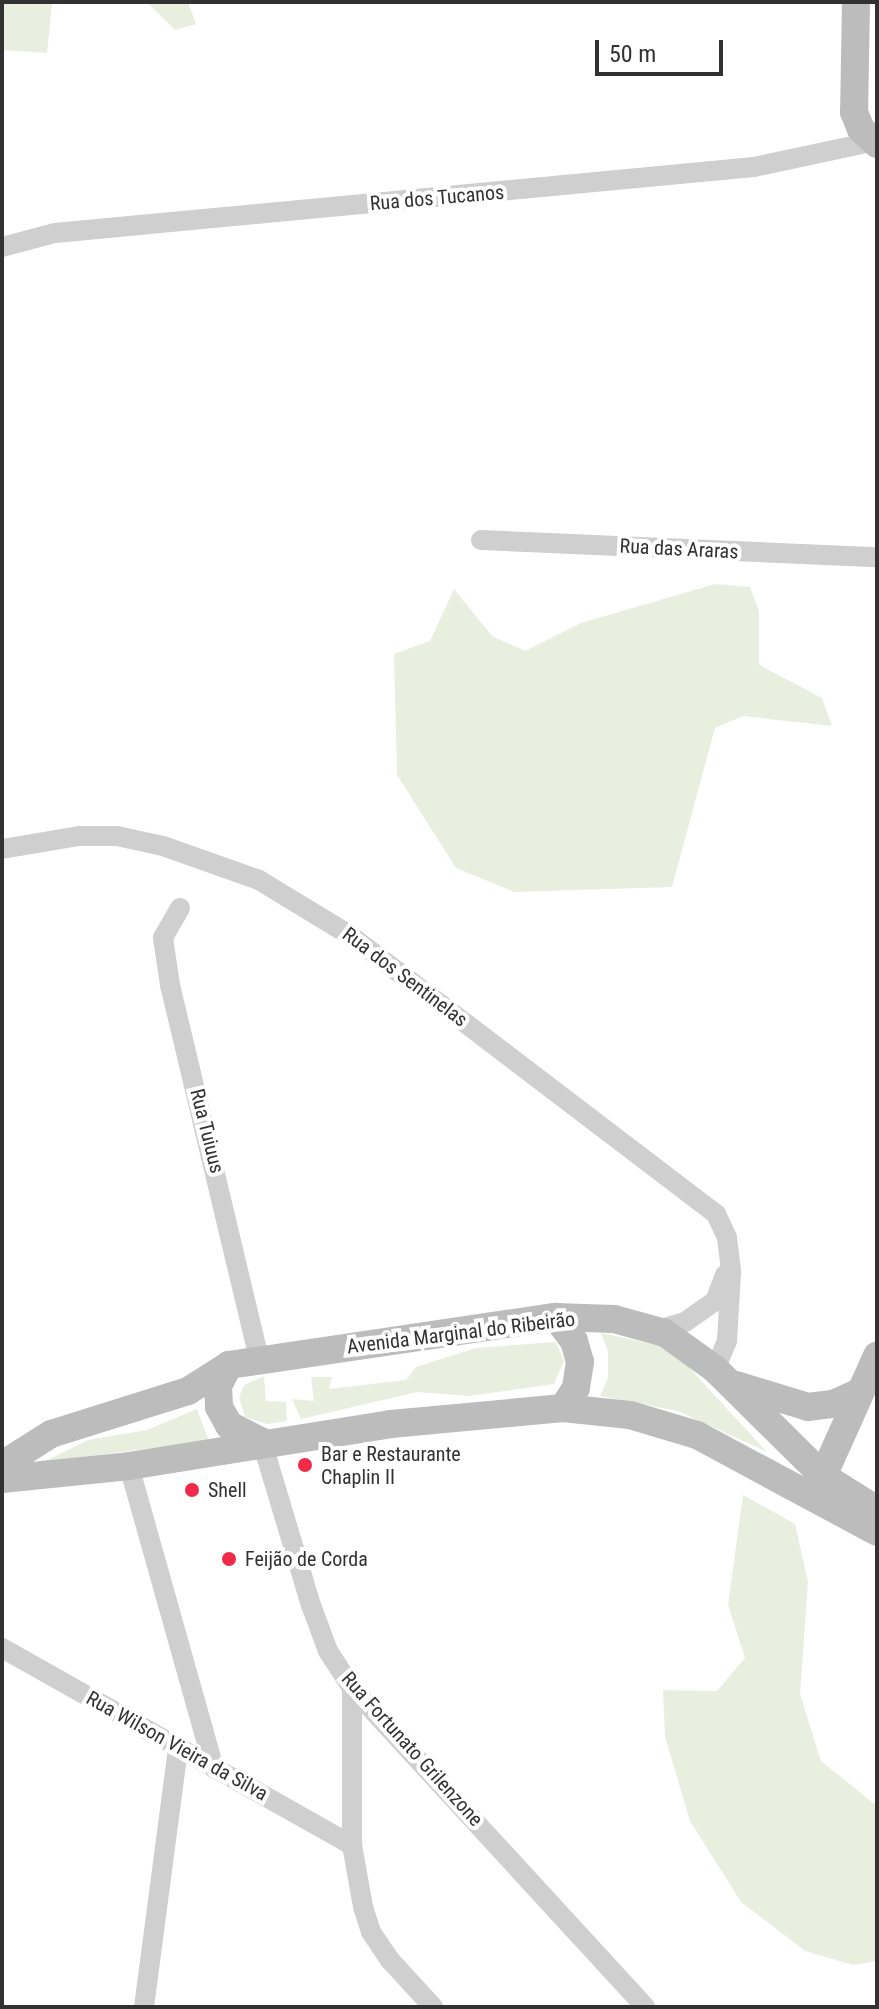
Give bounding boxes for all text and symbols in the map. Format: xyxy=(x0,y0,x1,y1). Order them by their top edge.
scale bar xyxy=(599,24,727,74)
text: 50 m xyxy=(609,40,656,68)
street label: Rua dos Tucanos xyxy=(369,180,505,216)
street label: Rua das Araras xyxy=(619,534,739,564)
street label: Rua dos Sentinelas xyxy=(338,922,472,1032)
street label: Rua Tuiuus xyxy=(185,1086,229,1176)
street label: Avenida Marginal do Ribeirão xyxy=(346,1307,576,1359)
place label: Bar e Restaurante Chaplin II xyxy=(321,1442,461,1489)
marker: Bar e Restaurante Chaplin II xyxy=(296,1456,314,1474)
place label: Shell xyxy=(208,1478,247,1502)
marker: Shell xyxy=(183,1481,201,1499)
place label: Feijão de Corda xyxy=(245,1547,368,1571)
marker: Feijão de Corda xyxy=(220,1550,238,1568)
street label: Rua Fortunato Grilenzone xyxy=(336,1667,488,1831)
street label: Rua Wilson Vieira da Silva xyxy=(82,1686,272,1806)

